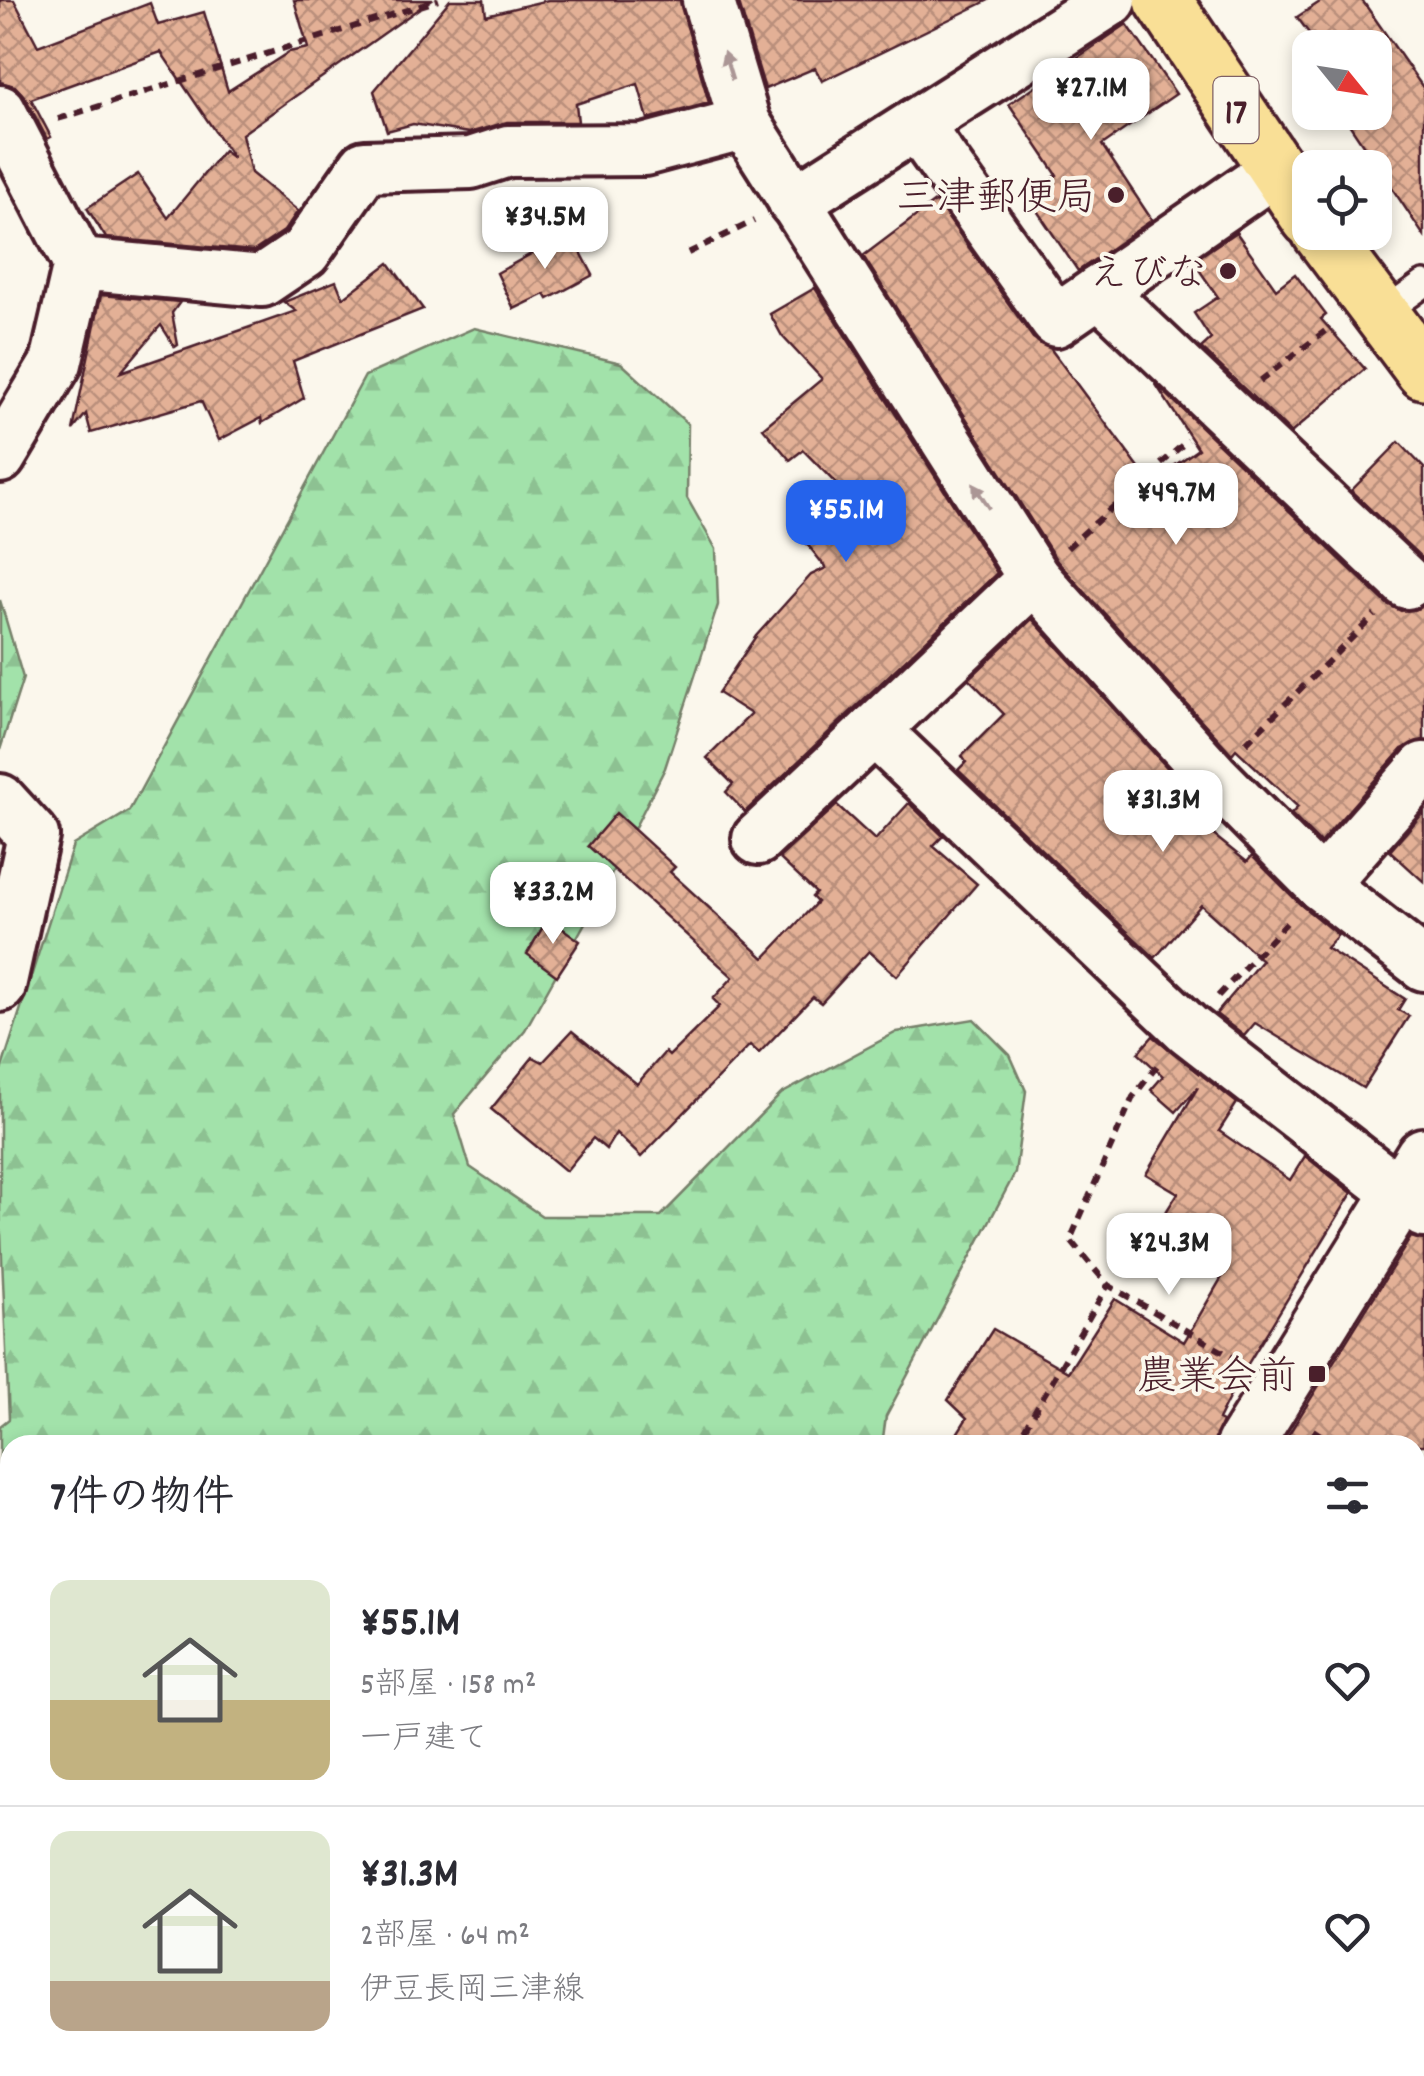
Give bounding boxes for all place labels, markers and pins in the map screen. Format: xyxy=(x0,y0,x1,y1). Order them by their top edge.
pin: ¥27.1M xyxy=(1010,58,1172,143)
place label: 三津郵便局 xyxy=(896,173,1096,230)
marker: 三津郵便局 xyxy=(1105,184,1127,206)
pin: ¥34.5M xyxy=(464,187,626,272)
place label: えびな xyxy=(1089,249,1208,306)
marker: えびな xyxy=(1217,260,1239,282)
pin: ¥49.7M xyxy=(1095,463,1257,548)
pin: ¥55.1M xyxy=(765,480,927,565)
pin: ¥31.3M xyxy=(1082,770,1244,855)
pin: ¥33.2M xyxy=(472,862,634,947)
pin: ¥24.3M xyxy=(1088,1213,1250,1298)
place label: 農業会前 xyxy=(1137,1352,1297,1409)
marker: 農業会前 xyxy=(1306,1363,1328,1385)

